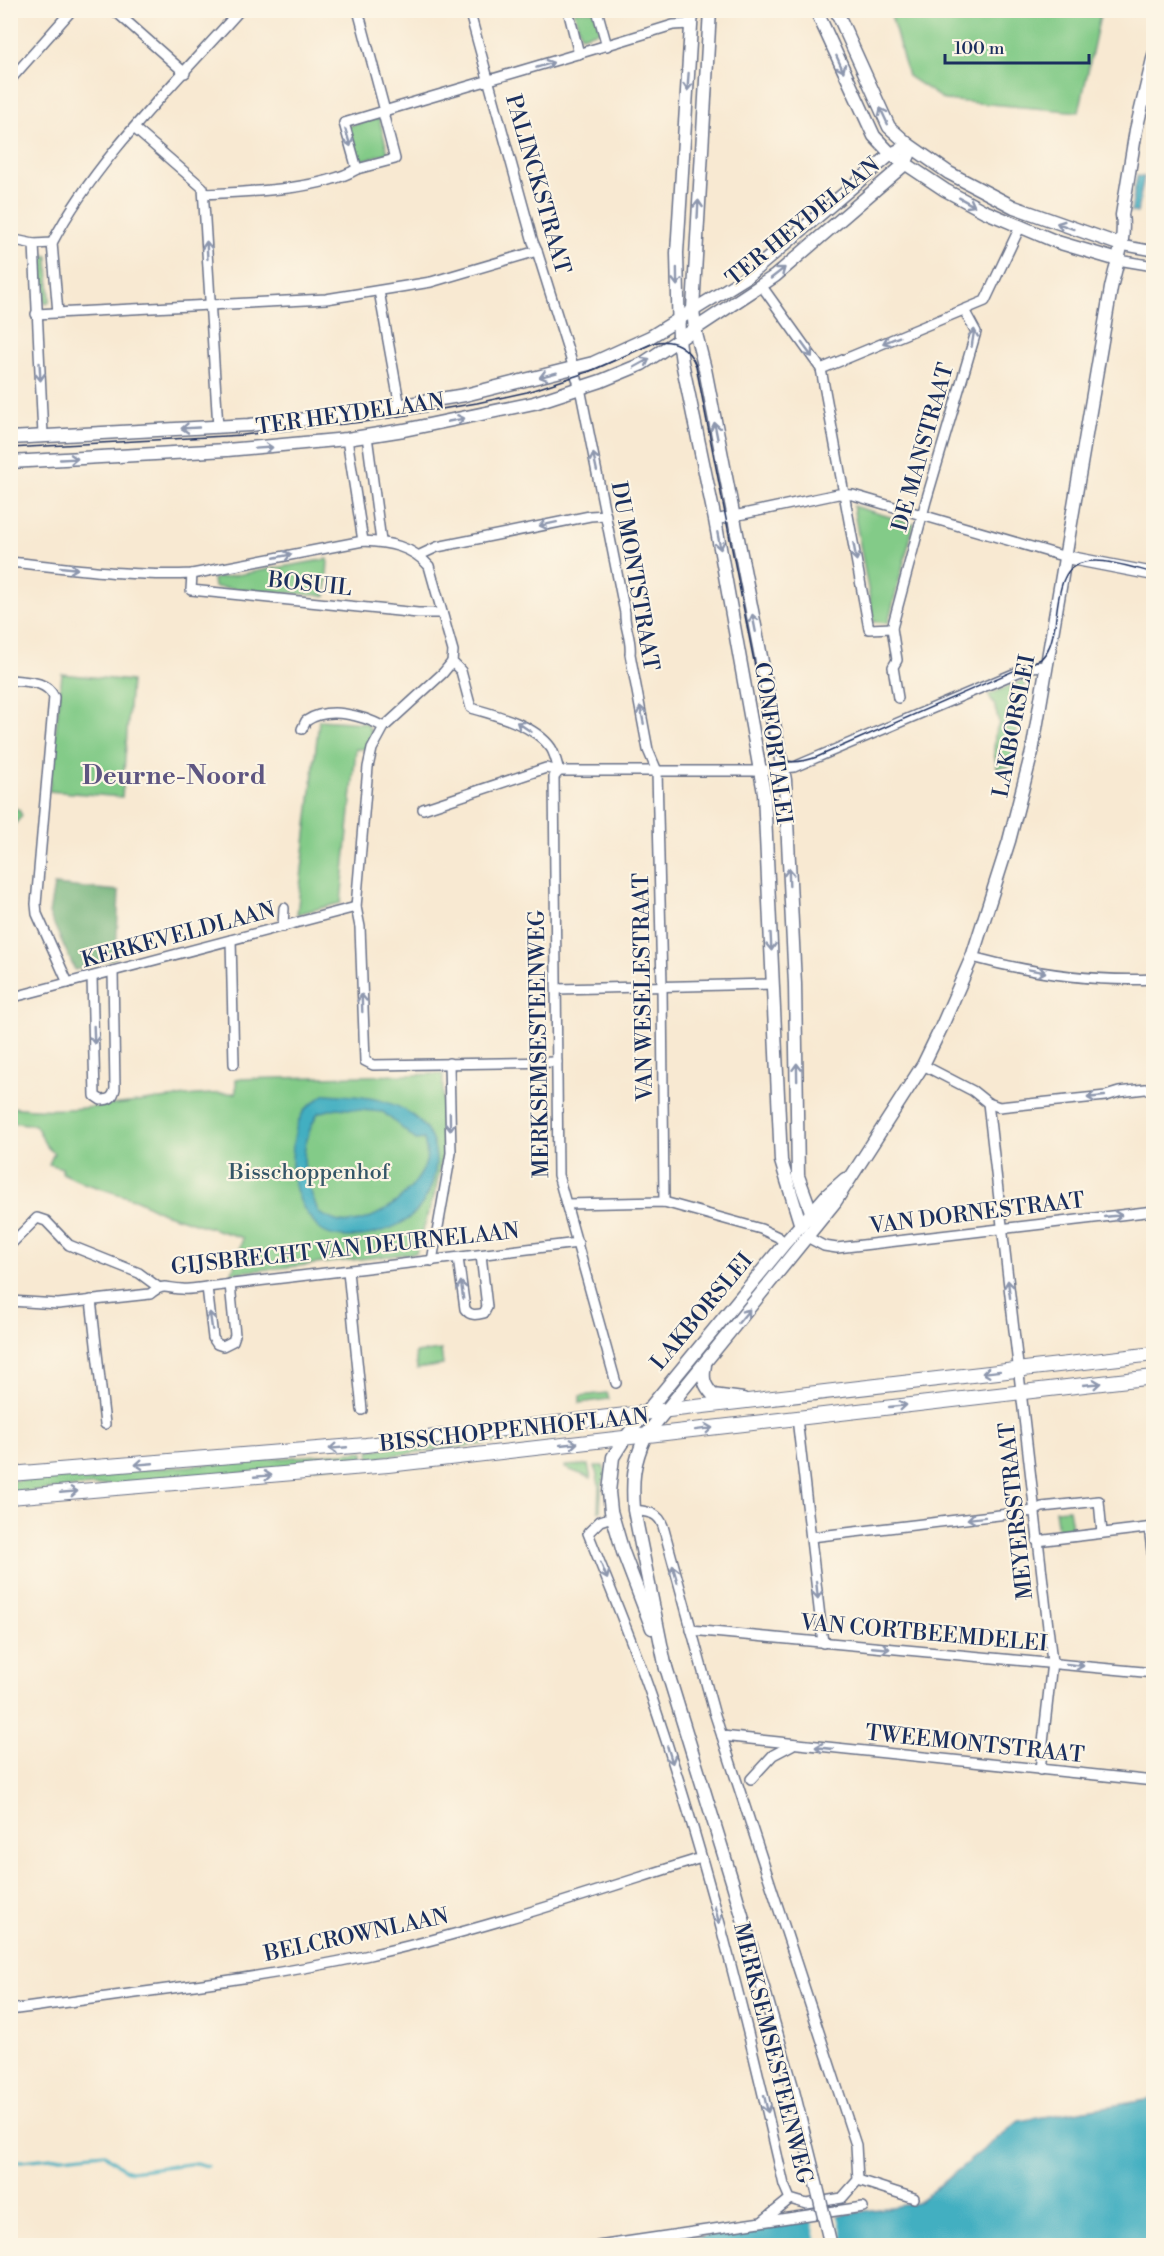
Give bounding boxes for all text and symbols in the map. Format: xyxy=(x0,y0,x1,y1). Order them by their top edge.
scale bar xyxy=(945,27,1089,65)
text: 100 m xyxy=(954,37,1005,60)
one-way arrow xyxy=(835,54,847,72)
one-way arrow xyxy=(535,59,554,70)
one-way arrow xyxy=(682,72,693,92)
street label: PALINCKSTRAAT xyxy=(499,92,576,277)
one-way arrow xyxy=(877,107,889,125)
one-way arrow xyxy=(343,128,354,147)
street label: TER HEYDELAAN xyxy=(721,151,886,292)
one-way arrow xyxy=(958,197,976,208)
one-way arrow xyxy=(693,200,704,219)
one-way arrow xyxy=(1056,220,1075,231)
one-way arrow xyxy=(201,240,212,260)
one-way arrow xyxy=(671,266,683,286)
one-way arrow xyxy=(770,266,786,279)
one-way arrow xyxy=(967,329,978,348)
one-way arrow xyxy=(882,335,900,346)
one-way arrow xyxy=(801,341,813,357)
one-way arrow xyxy=(633,357,650,369)
street label: DE MANSTRAAT xyxy=(887,360,960,535)
one-way arrow xyxy=(34,362,45,382)
one-way arrow xyxy=(539,369,558,381)
street label: TER HEYDELAAN xyxy=(254,388,447,441)
one-way arrow xyxy=(446,414,466,425)
one-way arrow xyxy=(180,422,200,433)
one-way arrow xyxy=(710,422,721,442)
one-way arrow xyxy=(253,442,273,453)
one-way arrow xyxy=(589,452,600,472)
one-way arrow xyxy=(58,453,78,464)
street label: DU MONTSTRAAT xyxy=(605,480,664,673)
one-way arrow xyxy=(539,519,559,530)
one-way arrow xyxy=(714,531,725,551)
one-way arrow xyxy=(850,541,861,561)
one-way arrow xyxy=(272,550,292,561)
one-way arrow xyxy=(58,563,78,574)
street label: BOSUIL xyxy=(266,567,353,602)
one-way arrow xyxy=(748,613,759,633)
street label: LAKBORSLEI xyxy=(987,652,1042,800)
street label: CONFORTALEI xyxy=(748,661,797,827)
one-way arrow xyxy=(636,705,647,725)
one-way arrow xyxy=(516,721,533,733)
district label: Deurne-Noord xyxy=(82,760,266,792)
one-way arrow xyxy=(784,868,795,888)
street label: VAN WESELESTRAAT xyxy=(628,873,659,1102)
street label: KERKEVELDLAAN xyxy=(79,896,279,974)
street label: MERKSEMSESTEENWEG xyxy=(524,910,555,1178)
one-way arrow xyxy=(765,932,776,952)
one-way arrow xyxy=(1027,966,1047,977)
one-way arrow xyxy=(357,993,368,1013)
one-way arrow xyxy=(88,1025,99,1045)
one-way arrow xyxy=(791,1063,802,1083)
one-way arrow xyxy=(1087,1092,1106,1103)
one-way arrow xyxy=(444,1111,456,1131)
park label: Bisschoppenhof xyxy=(227,1159,391,1186)
street label: VAN DORNESTRAAT xyxy=(867,1187,1086,1240)
one-way arrow xyxy=(1102,1210,1122,1221)
street label: GIJSBRECHT VAN DEURNELAAN xyxy=(170,1218,521,1281)
street label: LAKBORSLEI xyxy=(645,1247,759,1376)
one-way arrow xyxy=(1003,1280,1014,1300)
one-way arrow xyxy=(457,1281,468,1300)
one-way arrow xyxy=(738,1308,751,1324)
one-way arrow xyxy=(206,1311,217,1331)
one-way arrow xyxy=(982,1366,1001,1377)
one-way arrow xyxy=(1081,1378,1101,1389)
one-way arrow xyxy=(888,1401,908,1412)
street label: BISSCHOPPENHOFLAAN xyxy=(377,1403,651,1458)
street label: MEYERSSTRAAT xyxy=(994,1421,1039,1601)
one-way arrow xyxy=(694,1423,714,1434)
one-way arrow xyxy=(559,1438,578,1449)
one-way arrow xyxy=(329,1443,349,1454)
one-way arrow xyxy=(134,1458,154,1469)
one-way arrow xyxy=(253,1470,273,1481)
one-way arrow xyxy=(58,1486,78,1497)
one-way arrow xyxy=(966,1513,986,1524)
one-way arrow xyxy=(599,1562,610,1580)
one-way arrow xyxy=(669,1565,680,1584)
one-way arrow xyxy=(812,1580,823,1600)
street label: VAN CORTBEEMDELEI xyxy=(798,1609,1049,1658)
one-way arrow xyxy=(871,1643,891,1654)
one-way arrow xyxy=(1065,1660,1085,1671)
street label: TWEEMONTSTRAAT xyxy=(864,1720,1086,1769)
one-way arrow xyxy=(814,1742,834,1753)
one-way arrow xyxy=(665,1745,676,1764)
street label: BELCROWNLAAN xyxy=(261,1903,452,1968)
one-way arrow xyxy=(712,1905,723,1924)
street label: MERKSEMSESTEENWEG xyxy=(727,1920,818,2187)
one-way arrow xyxy=(760,2094,772,2113)

